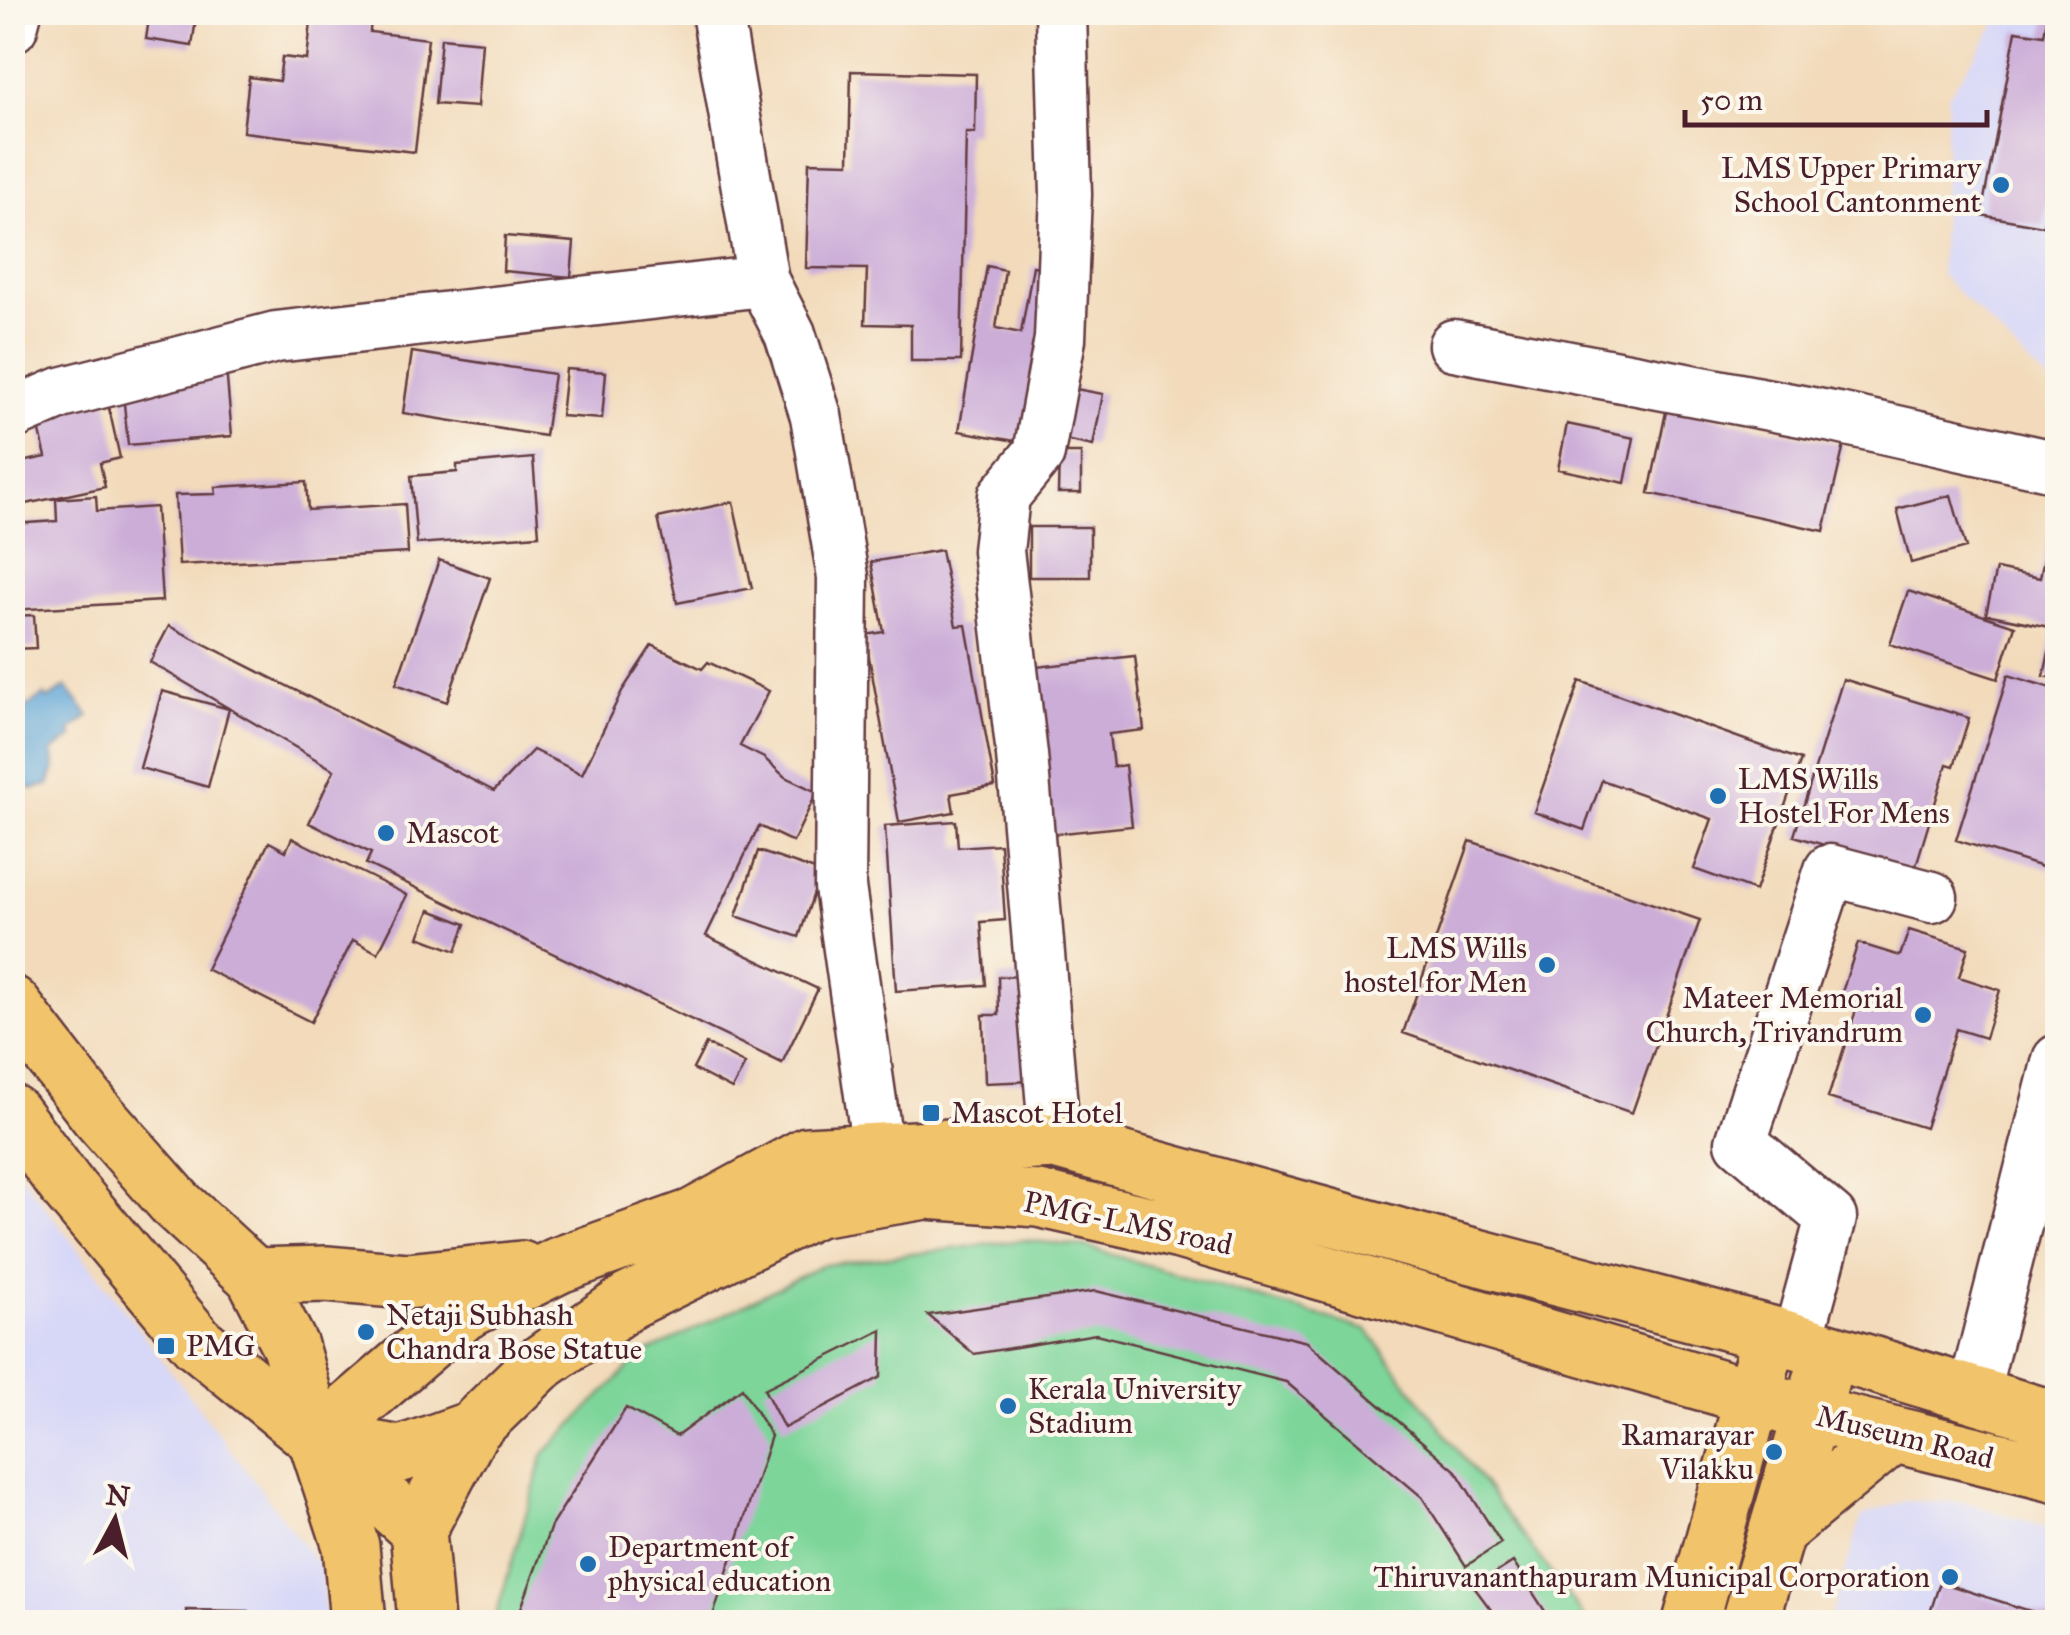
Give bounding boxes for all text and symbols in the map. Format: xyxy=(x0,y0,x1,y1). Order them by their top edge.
scale bar xyxy=(1685,65,1988,127)
text: 50 m xyxy=(1700,82,1763,118)
place label: LMS Upper Primary School Cantonment xyxy=(1721,150,1982,220)
marker: LMS Upper Primary School Cantonment xyxy=(1990,174,2012,196)
place label: LMS Wills Hostel For Mens xyxy=(1738,761,1950,831)
marker: LMS Wills Hostel For Mens xyxy=(1707,785,1729,807)
place label: Mascot xyxy=(406,815,500,851)
marker: Mascot xyxy=(375,822,397,844)
place label: LMS Wills hostel for Men xyxy=(1344,930,1527,1000)
marker: LMS Wills hostel for Men xyxy=(1536,954,1558,976)
place label: Mateer Memorial Church, Trivandrum xyxy=(1646,980,1904,1050)
marker: Mateer Memorial Church, Trivandrum xyxy=(1912,1004,1934,1026)
place label: Mascot Hotel xyxy=(951,1095,1124,1131)
marker: Mascot Hotel xyxy=(920,1102,942,1124)
street label: PMG-LMS road xyxy=(1020,1183,1236,1263)
place label: Netaji Subhash Chandra Bose Statue xyxy=(386,1297,642,1367)
marker: Netaji Subhash Chandra Bose Statue xyxy=(355,1321,377,1343)
place label: PMG xyxy=(186,1328,255,1364)
marker: PMG xyxy=(155,1335,177,1357)
place label: Kerala University Stadium xyxy=(1028,1371,1242,1441)
marker: Kerala University Stadium xyxy=(997,1395,1019,1417)
street label: Museum Road xyxy=(1813,1398,1997,1476)
place label: Ramarayar Vilakku xyxy=(1621,1417,1755,1487)
marker: Ramarayar Vilakku xyxy=(1763,1441,1785,1463)
north arrow xyxy=(65,1470,165,1570)
text: N xyxy=(104,1477,132,1515)
place label: Department of physical education xyxy=(607,1529,831,1599)
marker: Department of physical education xyxy=(577,1553,599,1575)
place label: Thiruvananthapuram Municipal Corporation xyxy=(1373,1559,1930,1595)
marker: Thiruvananthapuram Municipal Corporation xyxy=(1939,1566,1961,1588)

